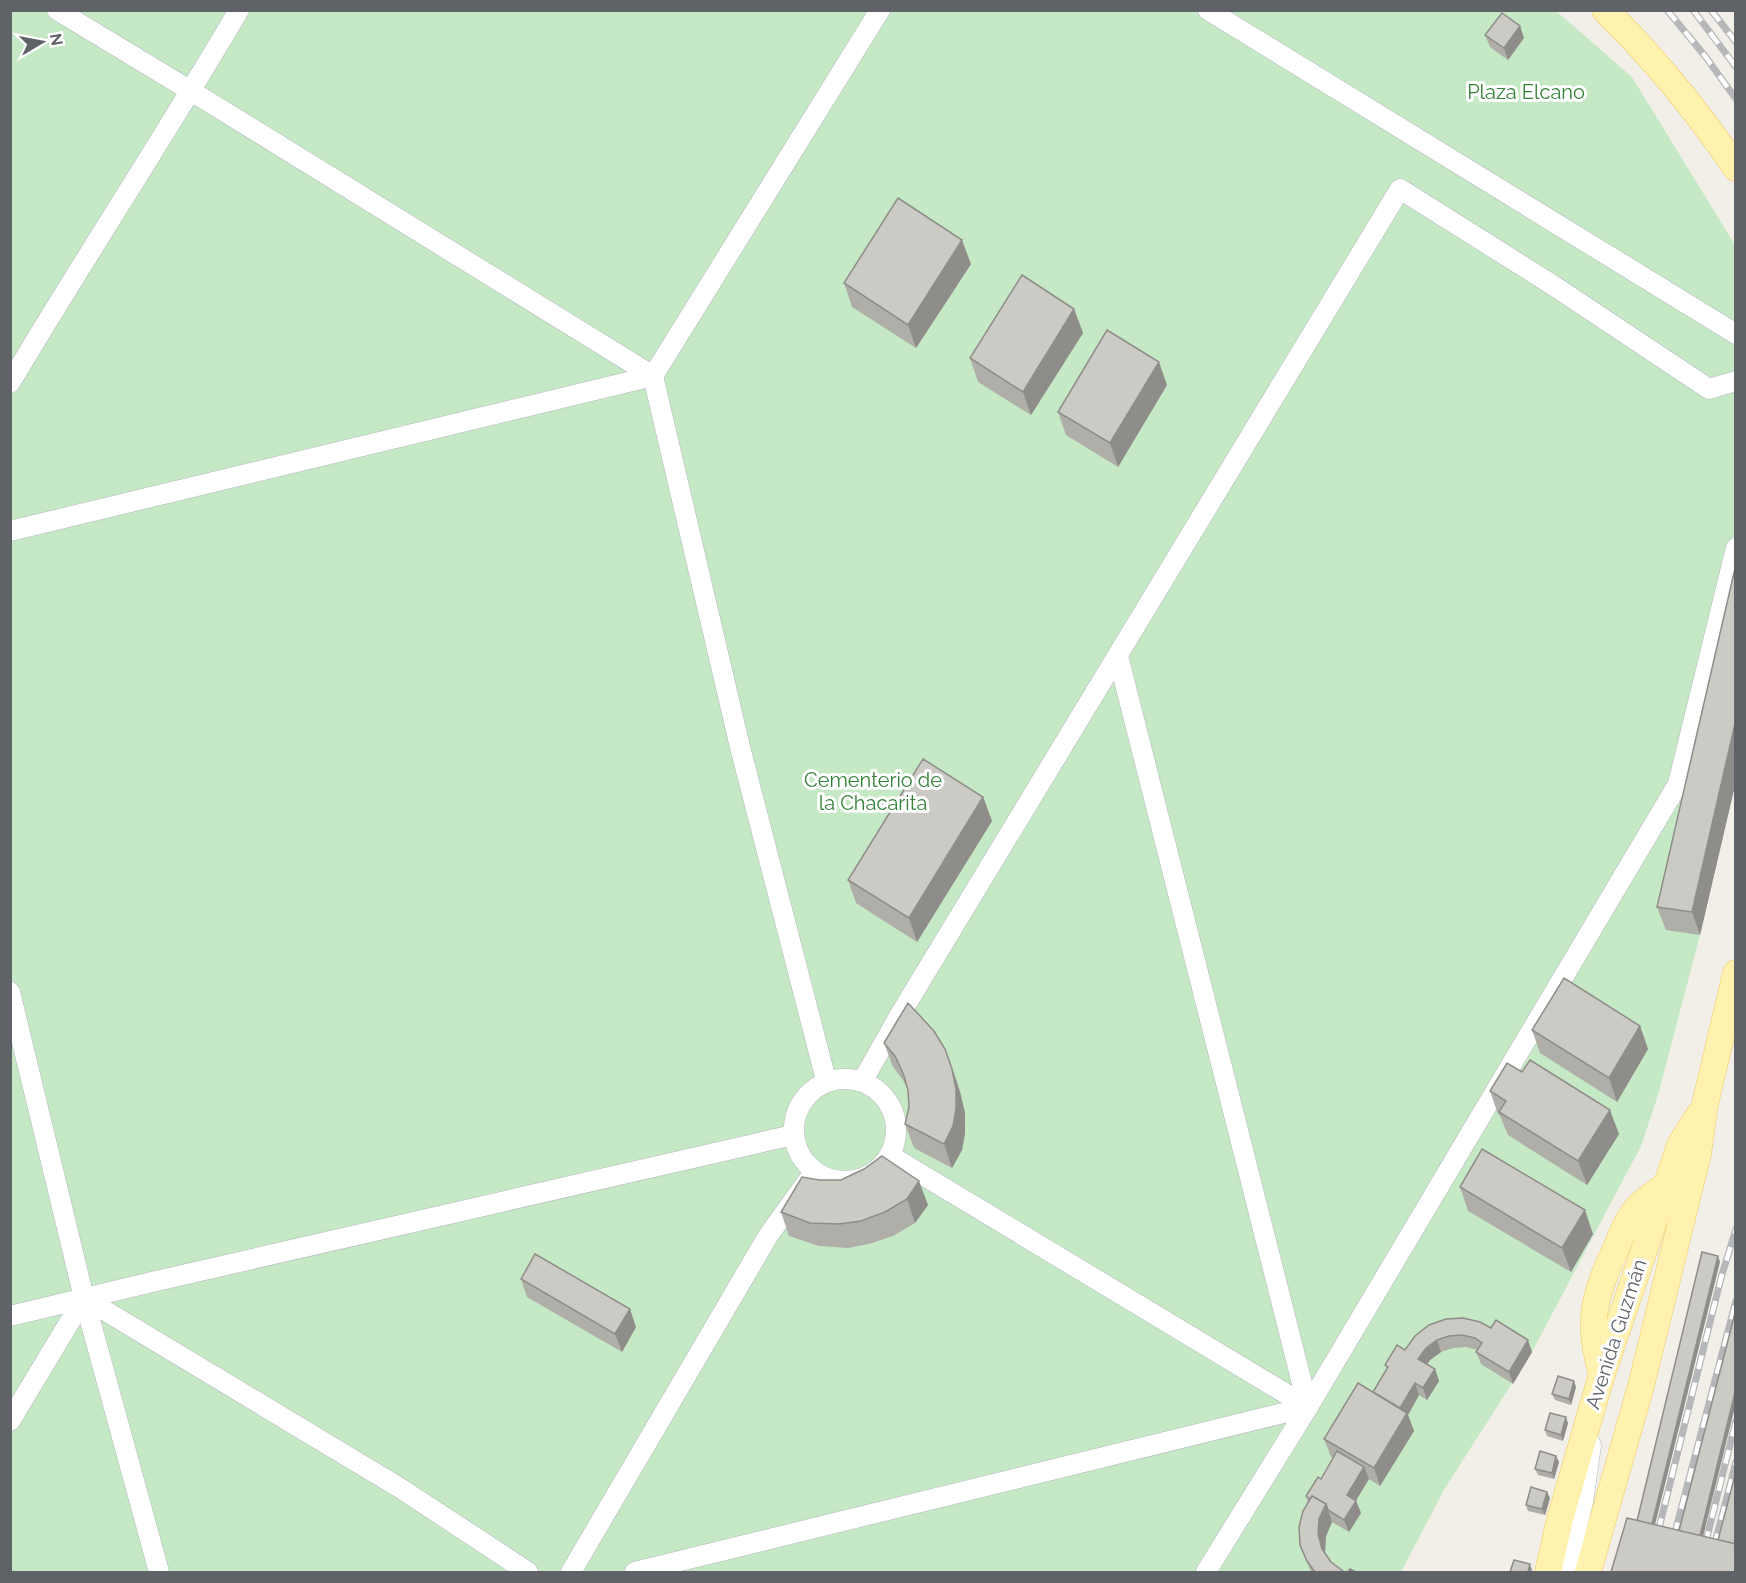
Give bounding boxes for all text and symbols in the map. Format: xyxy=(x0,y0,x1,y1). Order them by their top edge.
north arrow xyxy=(12,12,72,72)
text: N xyxy=(46,32,67,47)
park label: Plaza Elcano xyxy=(1467,80,1585,104)
park label: Cementerio de la Chacarita xyxy=(804,768,942,815)
street label: Avenida Guzmán xyxy=(1580,1256,1652,1412)

